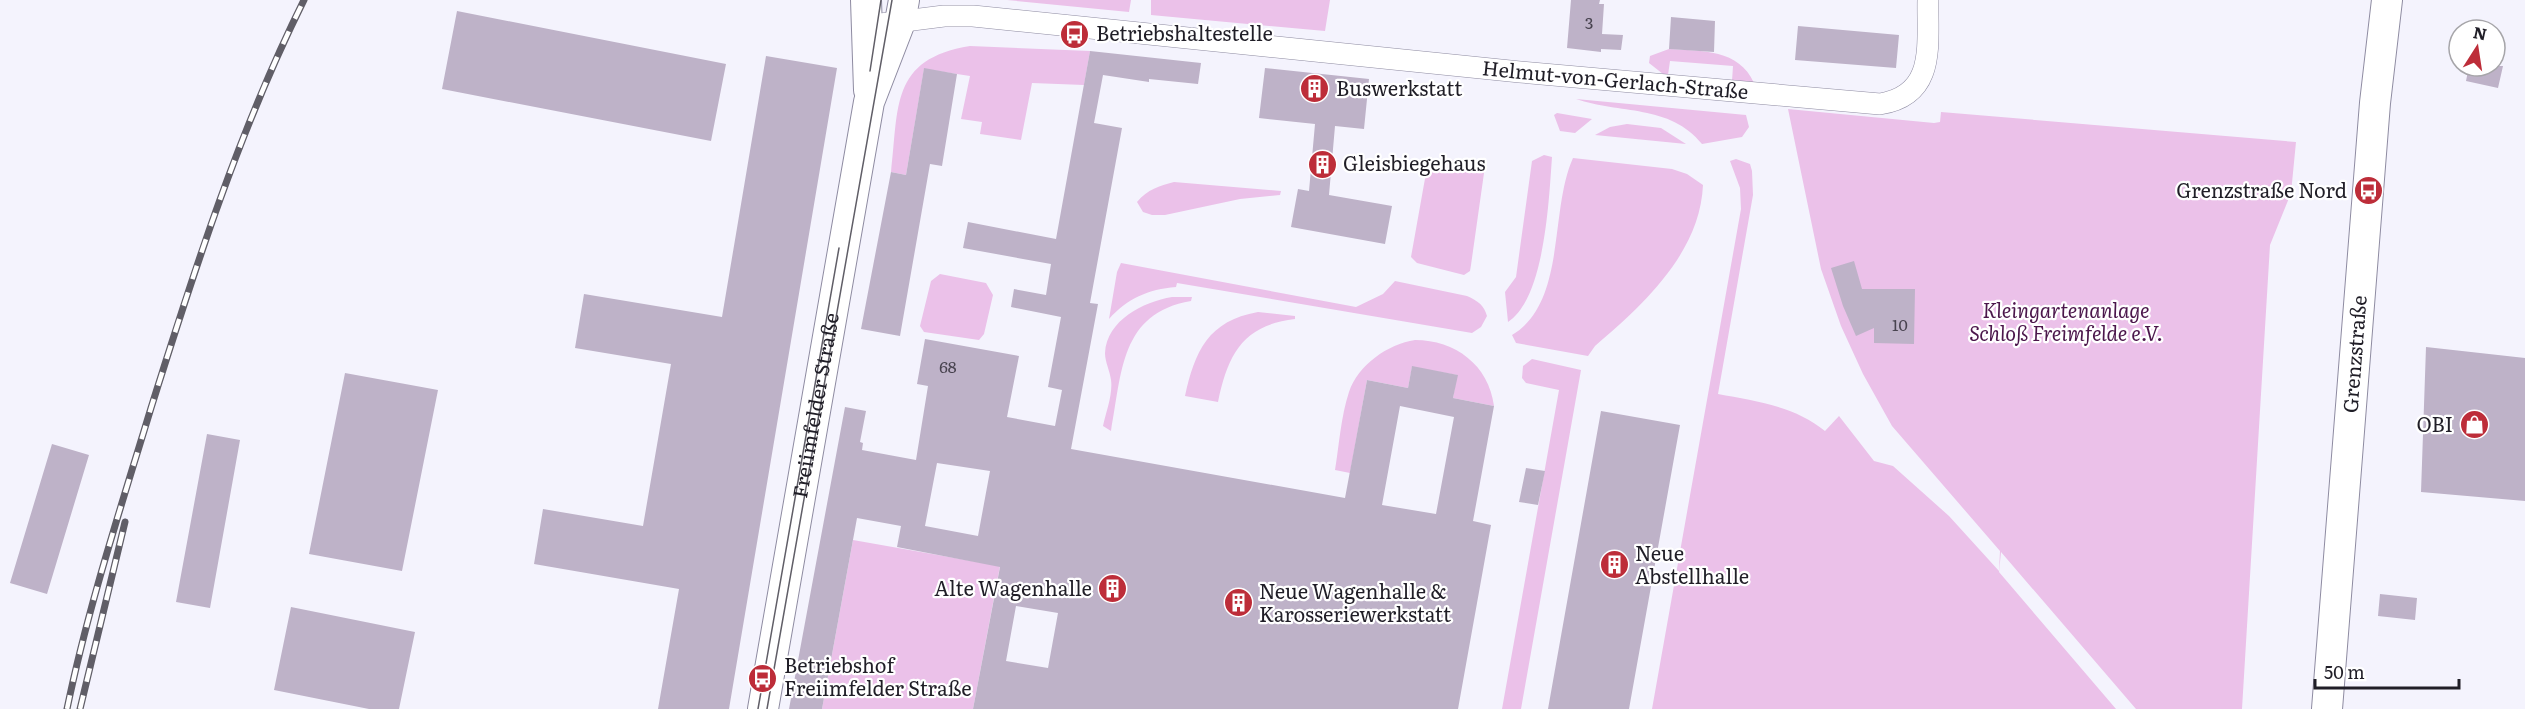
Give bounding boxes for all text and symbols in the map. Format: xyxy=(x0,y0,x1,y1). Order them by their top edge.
house number: 3 xyxy=(1585,10,1593,34)
place label: Betriebshaltestelle xyxy=(1096,17,1273,47)
bus stop icon: Betriebshaltestelle xyxy=(1059,18,1091,50)
north arrow xyxy=(2447,18,2507,78)
text: N xyxy=(2471,19,2489,45)
street label: Helmut-von-Gerlach-Straße xyxy=(1481,51,1750,105)
place label: Buswerkstatt xyxy=(1336,72,1462,102)
building icon: Buswerkstatt xyxy=(1299,73,1331,105)
place label: Gleisbiegehaus xyxy=(1343,147,1485,177)
building icon: Gleisbiegehaus xyxy=(1306,148,1338,180)
place label: Grenzstraße Nord xyxy=(2176,174,2347,204)
bus stop icon: Grenzstraße Nord xyxy=(2352,175,2384,207)
park label: Kleingartenanlage Schloß Freimfelde e.V. xyxy=(1969,294,2163,347)
street label: Grenzstraße xyxy=(2333,294,2373,414)
street label: Freiimfelder Straße xyxy=(783,310,845,500)
house number: 10 xyxy=(1892,312,1908,336)
house number: 68 xyxy=(939,354,957,378)
place label: OBI xyxy=(2416,408,2453,438)
shop icon: OBI xyxy=(2458,409,2490,441)
place label: Neue Abstellhalle xyxy=(1635,537,1749,590)
building icon: Neue Abstellhalle xyxy=(1598,549,1630,581)
place label: Alte Wagenhalle xyxy=(934,572,1092,602)
building icon: Alte Wagenhalle xyxy=(1097,573,1129,605)
place label: Neue Wagenhalle & Karosseriewerkstatt xyxy=(1259,575,1451,628)
building icon: Neue Wagenhalle & Karosseriewerkstatt xyxy=(1222,587,1254,619)
place label: Betriebshof Freiimfelder Straße xyxy=(784,649,972,702)
scale bar xyxy=(2315,652,2459,690)
text: 50 m xyxy=(2324,658,2365,685)
bus stop icon: Betriebshof Freiimfelder Straße xyxy=(747,662,779,694)

